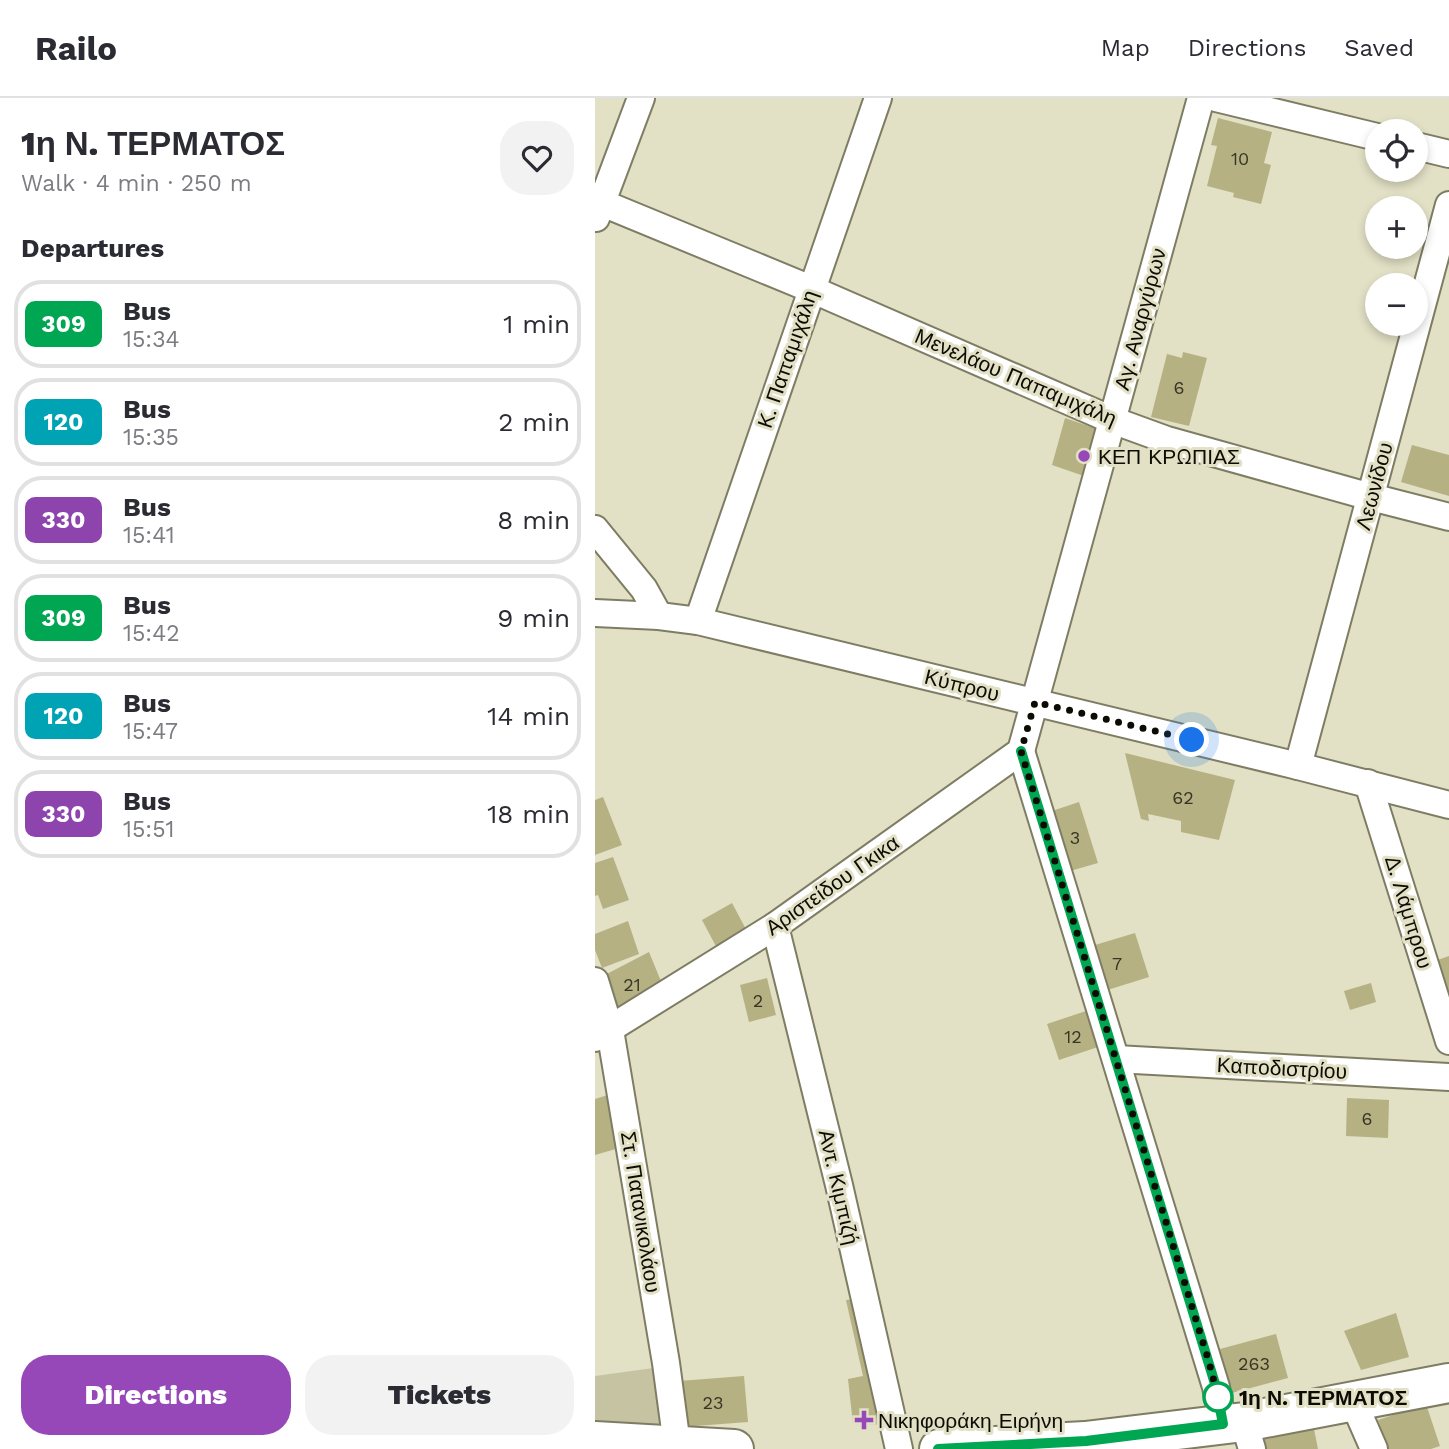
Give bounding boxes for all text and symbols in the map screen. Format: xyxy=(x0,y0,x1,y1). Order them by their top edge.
text: Railo xyxy=(35,29,117,68)
text: Map xyxy=(1101,34,1150,62)
text: Directions xyxy=(1188,34,1306,62)
text: Saved xyxy=(1344,34,1414,62)
map controls xyxy=(1365,119,1428,336)
button: locate xyxy=(1365,119,1428,182)
button: heart xyxy=(500,121,574,195)
text: 1η Ν. ΤΕΡΜΑΤΟΣ xyxy=(21,124,285,163)
house number: 10 xyxy=(1231,148,1249,169)
text: Walk · 4 min · 250 m xyxy=(21,170,252,197)
button: + xyxy=(1365,196,1428,259)
text: Departures xyxy=(21,233,164,263)
street label: Αγ. Αναργύρων xyxy=(1109,245,1171,393)
button: − xyxy=(1365,273,1428,336)
street label: Κ. Παπαμιχάλη xyxy=(752,287,822,431)
text: Bus xyxy=(123,296,171,326)
text: 1 min xyxy=(503,309,570,339)
text: 309 xyxy=(41,310,86,338)
street label: Μενελάου Παπαμιχάλη xyxy=(911,323,1121,431)
text: 15:34 xyxy=(123,326,180,353)
house number: 6 xyxy=(1174,377,1184,398)
text: Bus xyxy=(123,394,171,424)
text: 2 min xyxy=(498,407,570,437)
text: 120 xyxy=(43,408,84,436)
text: 15:35 xyxy=(123,424,179,451)
street label: Λεωνίδου xyxy=(1350,439,1398,533)
place label: ΚΕΠ ΚΡΩΠΙΑΣ xyxy=(1098,444,1240,469)
marker: ΚΕΠ ΚΡΩΠΙΑΣ xyxy=(1076,448,1092,464)
text: Bus xyxy=(123,492,171,522)
text: 8 min xyxy=(497,505,570,535)
text: 330 xyxy=(42,506,85,534)
text: 15:41 xyxy=(123,522,175,549)
text: Bus xyxy=(123,590,171,620)
text: 9 min xyxy=(497,603,570,633)
text: 309 xyxy=(41,604,86,632)
text: 15:42 xyxy=(123,620,180,647)
street label: Κύπρου xyxy=(922,664,1002,706)
text: Bus xyxy=(123,688,171,718)
text: 14 min xyxy=(487,701,570,731)
text: 120 xyxy=(43,702,84,730)
text: 15:47 xyxy=(123,718,178,745)
your location xyxy=(1174,722,1209,757)
text: Bus xyxy=(123,786,171,816)
house number: 62 xyxy=(1172,787,1194,808)
text: 18 min xyxy=(487,799,570,829)
text: 330 xyxy=(42,800,85,828)
text: 15:51 xyxy=(123,816,175,843)
house number: 3 xyxy=(1070,827,1080,848)
street label: Αριστείδου Γκικα xyxy=(761,830,903,940)
street label: Δ. Λάμπρου xyxy=(1380,853,1438,971)
house number: 7 xyxy=(1112,953,1122,974)
house number: 21 xyxy=(623,974,641,995)
house number: 2 xyxy=(753,990,763,1011)
house number: 12 xyxy=(1064,1026,1082,1047)
street label: Καποδιστρίου xyxy=(1216,1052,1348,1084)
house number: 6 xyxy=(1362,1108,1372,1129)
street label: Αντ. Κιμπιζή xyxy=(814,1127,864,1247)
street label: Στ. Πατανικολάου xyxy=(616,1130,666,1294)
house number: 263 xyxy=(1238,1353,1270,1374)
button: Directions xyxy=(21,1355,291,1435)
button: Tickets xyxy=(305,1355,574,1435)
marker: 1η Ν. ΤΕΡΜΑΤΟΣ xyxy=(1203,1382,1233,1412)
place label: 1η Ν. ΤΕΡΜΑΤΟΣ xyxy=(1239,1385,1407,1410)
house number: 23 xyxy=(703,1392,724,1413)
place label: Νικηφοράκη Ειρήνη xyxy=(878,1408,1063,1433)
marker: Νικηφοράκη Ειρήνη xyxy=(856,1412,872,1428)

